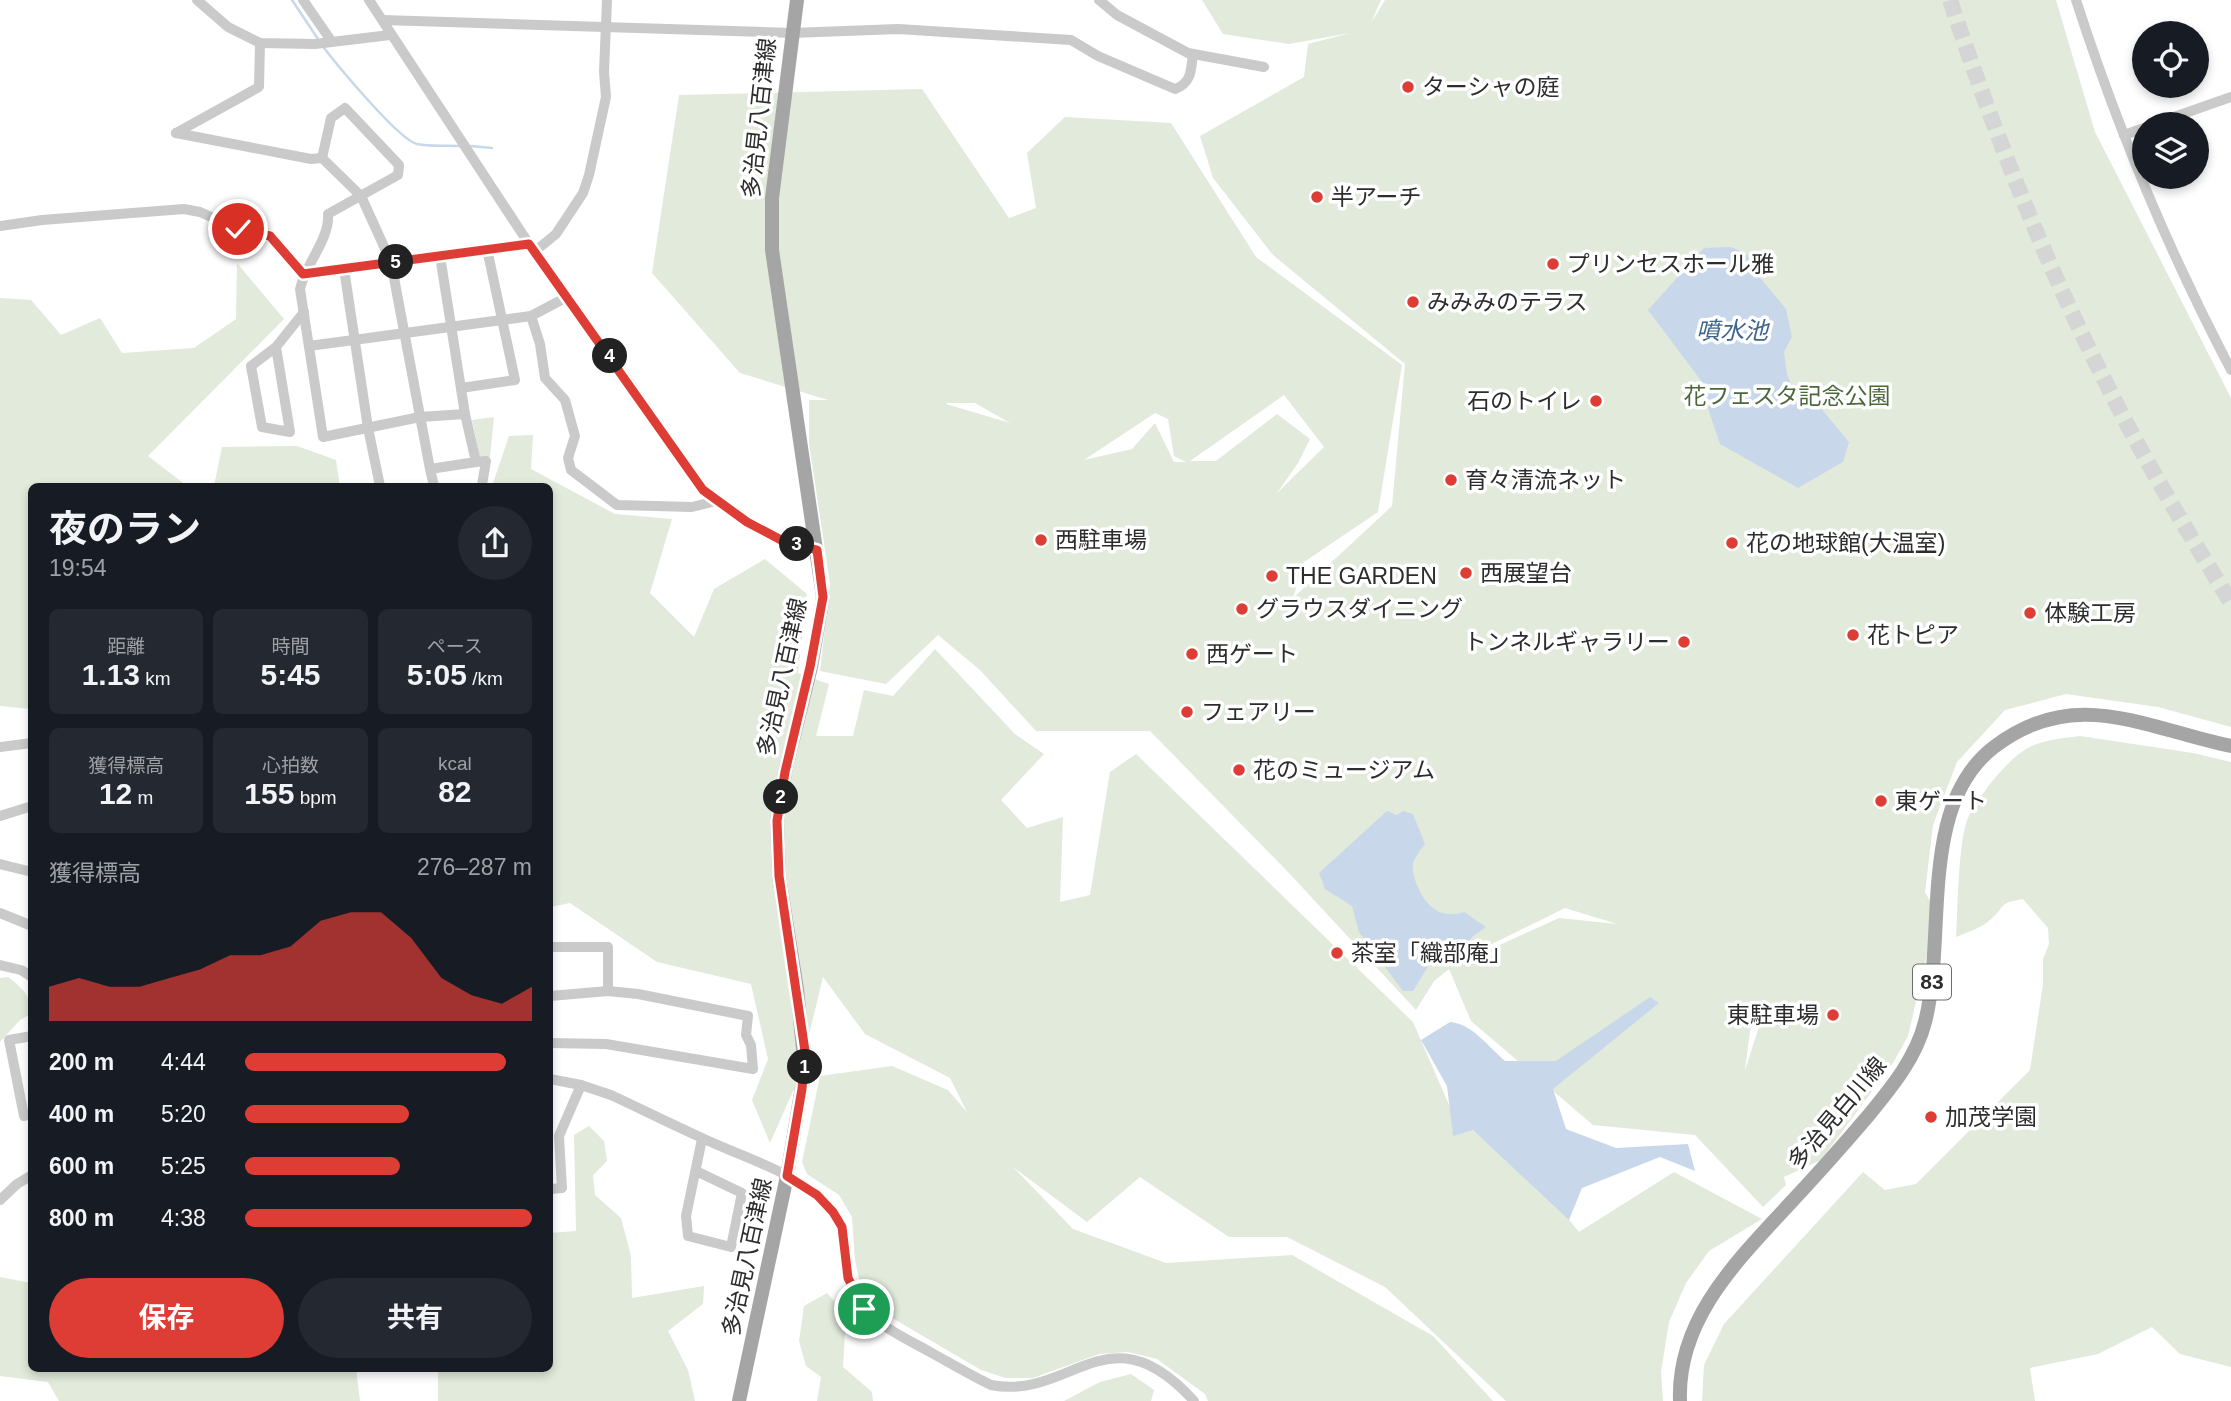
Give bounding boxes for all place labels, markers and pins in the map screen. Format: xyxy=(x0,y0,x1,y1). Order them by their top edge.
place label: ターシャの庭 xyxy=(1422,74,1560,100)
marker: ターシャの庭 xyxy=(1400,79,1416,95)
place label: 半アーチ xyxy=(1331,184,1422,210)
marker: 半アーチ xyxy=(1309,189,1325,205)
pin xyxy=(208,199,268,259)
pin: 5 xyxy=(378,244,414,280)
place label: プリンセスホール雅 xyxy=(1567,251,1774,277)
marker: プリンセスホール雅 xyxy=(1545,256,1561,272)
place label: みみみのテラス xyxy=(1427,289,1588,315)
marker: みみみのテラス xyxy=(1405,294,1421,310)
pin: 4 xyxy=(592,338,628,374)
place label: 石のトイレ xyxy=(1467,388,1582,414)
marker: 石のトイレ xyxy=(1588,393,1604,409)
place label: 育々清流ネット xyxy=(1465,467,1626,493)
marker: 育々清流ネット xyxy=(1443,472,1459,488)
pin: 3 xyxy=(780,526,814,562)
place label: 西駐車場 xyxy=(1055,527,1147,553)
place label: 花の地球館(大温室) xyxy=(1746,530,1945,556)
marker: 西駐車場 xyxy=(1033,532,1049,548)
marker: 花の地球館(大温室) xyxy=(1724,535,1740,551)
place label: 西展望台 xyxy=(1480,560,1572,586)
place label: THE GARDEN xyxy=(1286,563,1437,589)
marker: 西展望台 xyxy=(1458,565,1474,581)
marker: THE GARDEN xyxy=(1264,568,1280,584)
place label: グラウスダイニング xyxy=(1256,596,1463,622)
place label: 体験工房 xyxy=(2044,600,2136,626)
marker: グラウスダイニング xyxy=(1234,601,1250,617)
marker: 体験工房 xyxy=(2022,605,2038,621)
place label: 花トピア xyxy=(1867,622,1959,648)
marker: 花トピア xyxy=(1845,627,1861,643)
place label: トンネルギャラリー xyxy=(1463,629,1670,655)
marker: トンネルギャラリー xyxy=(1676,634,1692,650)
place label: 西ゲート xyxy=(1206,641,1298,667)
marker: 西ゲート xyxy=(1184,646,1200,662)
place label: フェアリー xyxy=(1201,699,1316,725)
marker: フェアリー xyxy=(1179,704,1195,720)
place label: 花のミュージアム xyxy=(1253,757,1435,783)
marker: 花のミュージアム xyxy=(1231,762,1247,778)
pin: 2 xyxy=(764,780,798,814)
place label: 東ゲート xyxy=(1895,788,1987,814)
marker: 東ゲート xyxy=(1873,793,1889,809)
place label: 茶室「織部庵」 xyxy=(1351,940,1512,966)
marker: 茶室「織部庵」 xyxy=(1329,945,1345,961)
place label: 東駐車場 xyxy=(1727,1002,1819,1028)
marker: 東駐車場 xyxy=(1825,1007,1841,1023)
pin: 1 xyxy=(788,1050,822,1084)
place label: 加茂学園 xyxy=(1945,1104,2037,1130)
marker: 加茂学園 xyxy=(1923,1109,1939,1125)
pin xyxy=(834,1279,894,1339)

